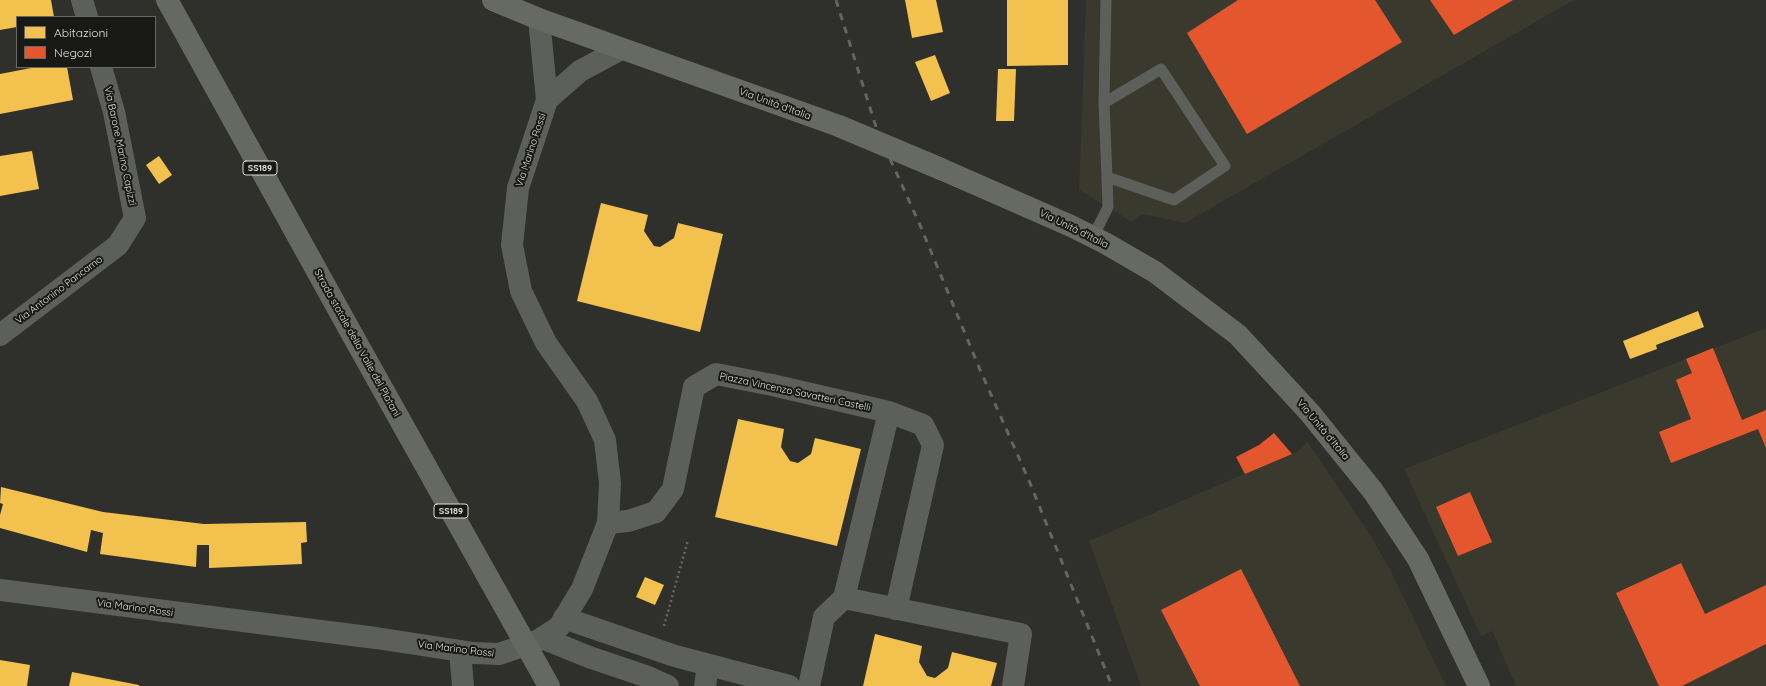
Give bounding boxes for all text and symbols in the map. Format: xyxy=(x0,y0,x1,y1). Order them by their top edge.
legend xyxy=(16,16,156,68)
text: Abitazioni xyxy=(54,25,108,40)
text: Negozi xyxy=(54,45,92,60)
street label: Via Barone Marino Capizzi xyxy=(102,85,138,207)
street label: Via Unità d'Italia xyxy=(738,85,812,123)
street label: Via Marino Rossi xyxy=(513,112,549,188)
road number: SS189 xyxy=(243,161,277,175)
street label: Via Unità d'Italia xyxy=(1038,207,1110,251)
street label: Via Antonino Pancamo xyxy=(13,253,105,327)
street label: Strada statale della Valle del Platani xyxy=(311,267,403,419)
street label: Piazza Vincenzo Savatteri Castelli xyxy=(718,370,872,414)
street label: Via Unità d'Italia xyxy=(1294,397,1352,463)
road number: SS189 xyxy=(434,504,468,518)
street label: Via Marino Rossi xyxy=(96,597,174,619)
street label: Via Marino Rossi xyxy=(417,638,495,660)

